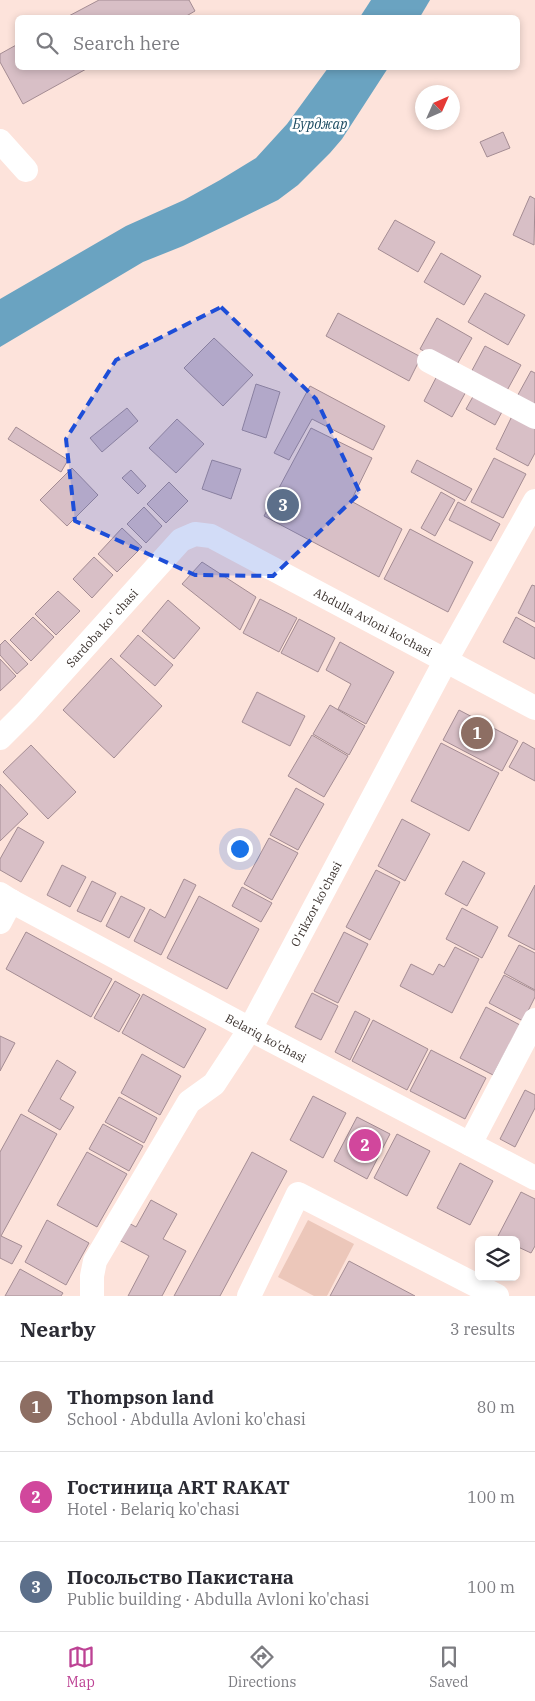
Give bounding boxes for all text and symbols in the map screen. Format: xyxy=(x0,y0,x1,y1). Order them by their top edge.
search box xyxy=(15,15,520,70)
icon: search xyxy=(33,29,61,57)
text: Search here xyxy=(73,31,180,55)
north arrow xyxy=(415,85,460,130)
water label: Бурджар xyxy=(291,115,348,133)
pin: 3 xyxy=(267,486,299,524)
street label: Abdulla Avloni ko'chasi xyxy=(311,584,435,660)
street label: Sardoba koʻchasi xyxy=(63,586,141,670)
pin: 1 xyxy=(461,714,493,752)
your location xyxy=(227,836,253,862)
street label: O'rikzor ko'chasi xyxy=(287,859,345,949)
street label: Belariq ko'chasi xyxy=(223,1010,309,1066)
pin: 2 xyxy=(349,1126,381,1164)
map controls xyxy=(475,1236,520,1281)
button: layers xyxy=(475,1236,520,1281)
text: Nearby xyxy=(20,1315,96,1343)
text: 3 results xyxy=(450,1319,515,1339)
text: Thompson land xyxy=(67,1385,214,1409)
text: 1 xyxy=(31,1397,41,1417)
text: 80 m xyxy=(477,1397,515,1417)
text: School · Abdulla Avloni ko'chasi xyxy=(67,1409,306,1429)
text: Гостиница ART RAKAT xyxy=(67,1475,290,1499)
text: 2 xyxy=(31,1487,41,1507)
text: 100 m xyxy=(467,1487,515,1507)
text: Hotel · Belariq ko'chasi xyxy=(67,1499,240,1519)
text: Посольство Пакистана xyxy=(67,1565,294,1589)
text: 3 xyxy=(31,1577,41,1597)
text: 100 m xyxy=(467,1577,515,1597)
text: Public building · Abdulla Avloni ko'chasi xyxy=(67,1589,369,1609)
tab: Map xyxy=(67,1643,95,1691)
tab: Directions xyxy=(228,1643,296,1691)
tab: Saved xyxy=(429,1643,468,1691)

